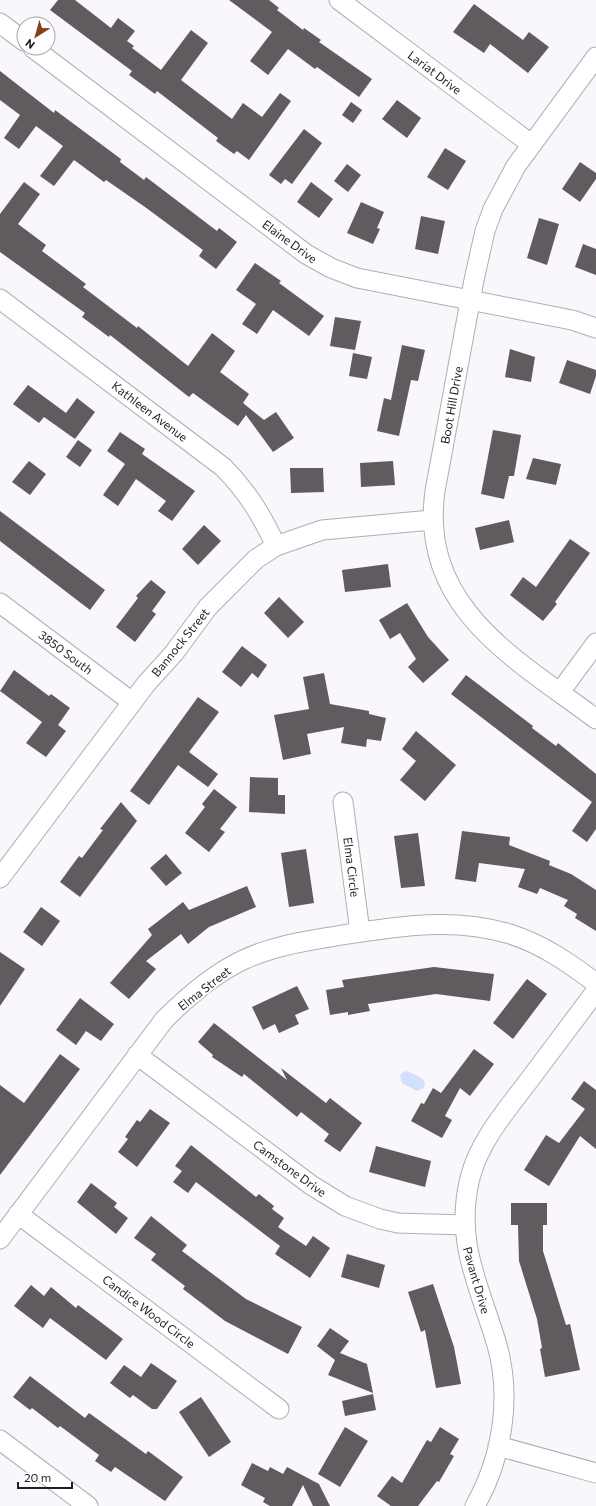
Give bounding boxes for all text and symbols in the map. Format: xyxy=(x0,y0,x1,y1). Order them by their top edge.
north arrow xyxy=(16,16,56,56)
text: N xyxy=(22,37,37,52)
street label: Lariat Drive xyxy=(405,47,465,97)
street label: Elaine Drive xyxy=(260,217,320,265)
street label: Boot Hill Drive xyxy=(437,365,465,445)
street label: Kathleen Avenue xyxy=(109,378,191,444)
street label: Bannock Street xyxy=(148,605,212,679)
street label: 3850 South xyxy=(36,627,96,677)
street label: Elma Circle xyxy=(341,836,363,898)
street label: Elma Street xyxy=(175,963,233,1013)
street label: Camstone Drive xyxy=(251,1137,329,1199)
street label: Pavant Drive xyxy=(461,1245,493,1315)
street label: Candice Wood Circle xyxy=(100,1272,198,1350)
scale bar xyxy=(18,1464,72,1490)
text: 20 m xyxy=(24,1470,51,1484)

